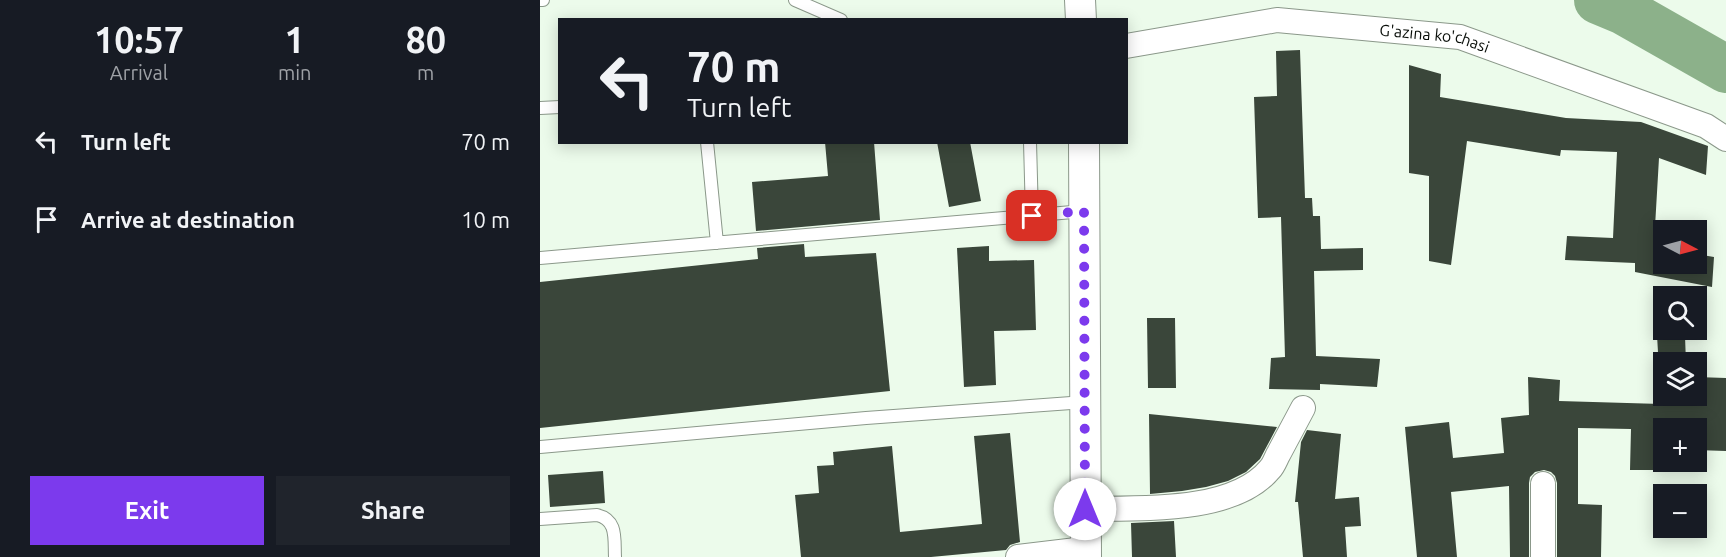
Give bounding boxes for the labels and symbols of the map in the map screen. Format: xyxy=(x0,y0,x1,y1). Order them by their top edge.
street label: G'azina ko'chasi xyxy=(1379,21,1492,56)
pin xyxy=(1006,190,1057,241)
north arrow xyxy=(1653,220,1707,274)
position arrow xyxy=(1053,477,1117,541)

